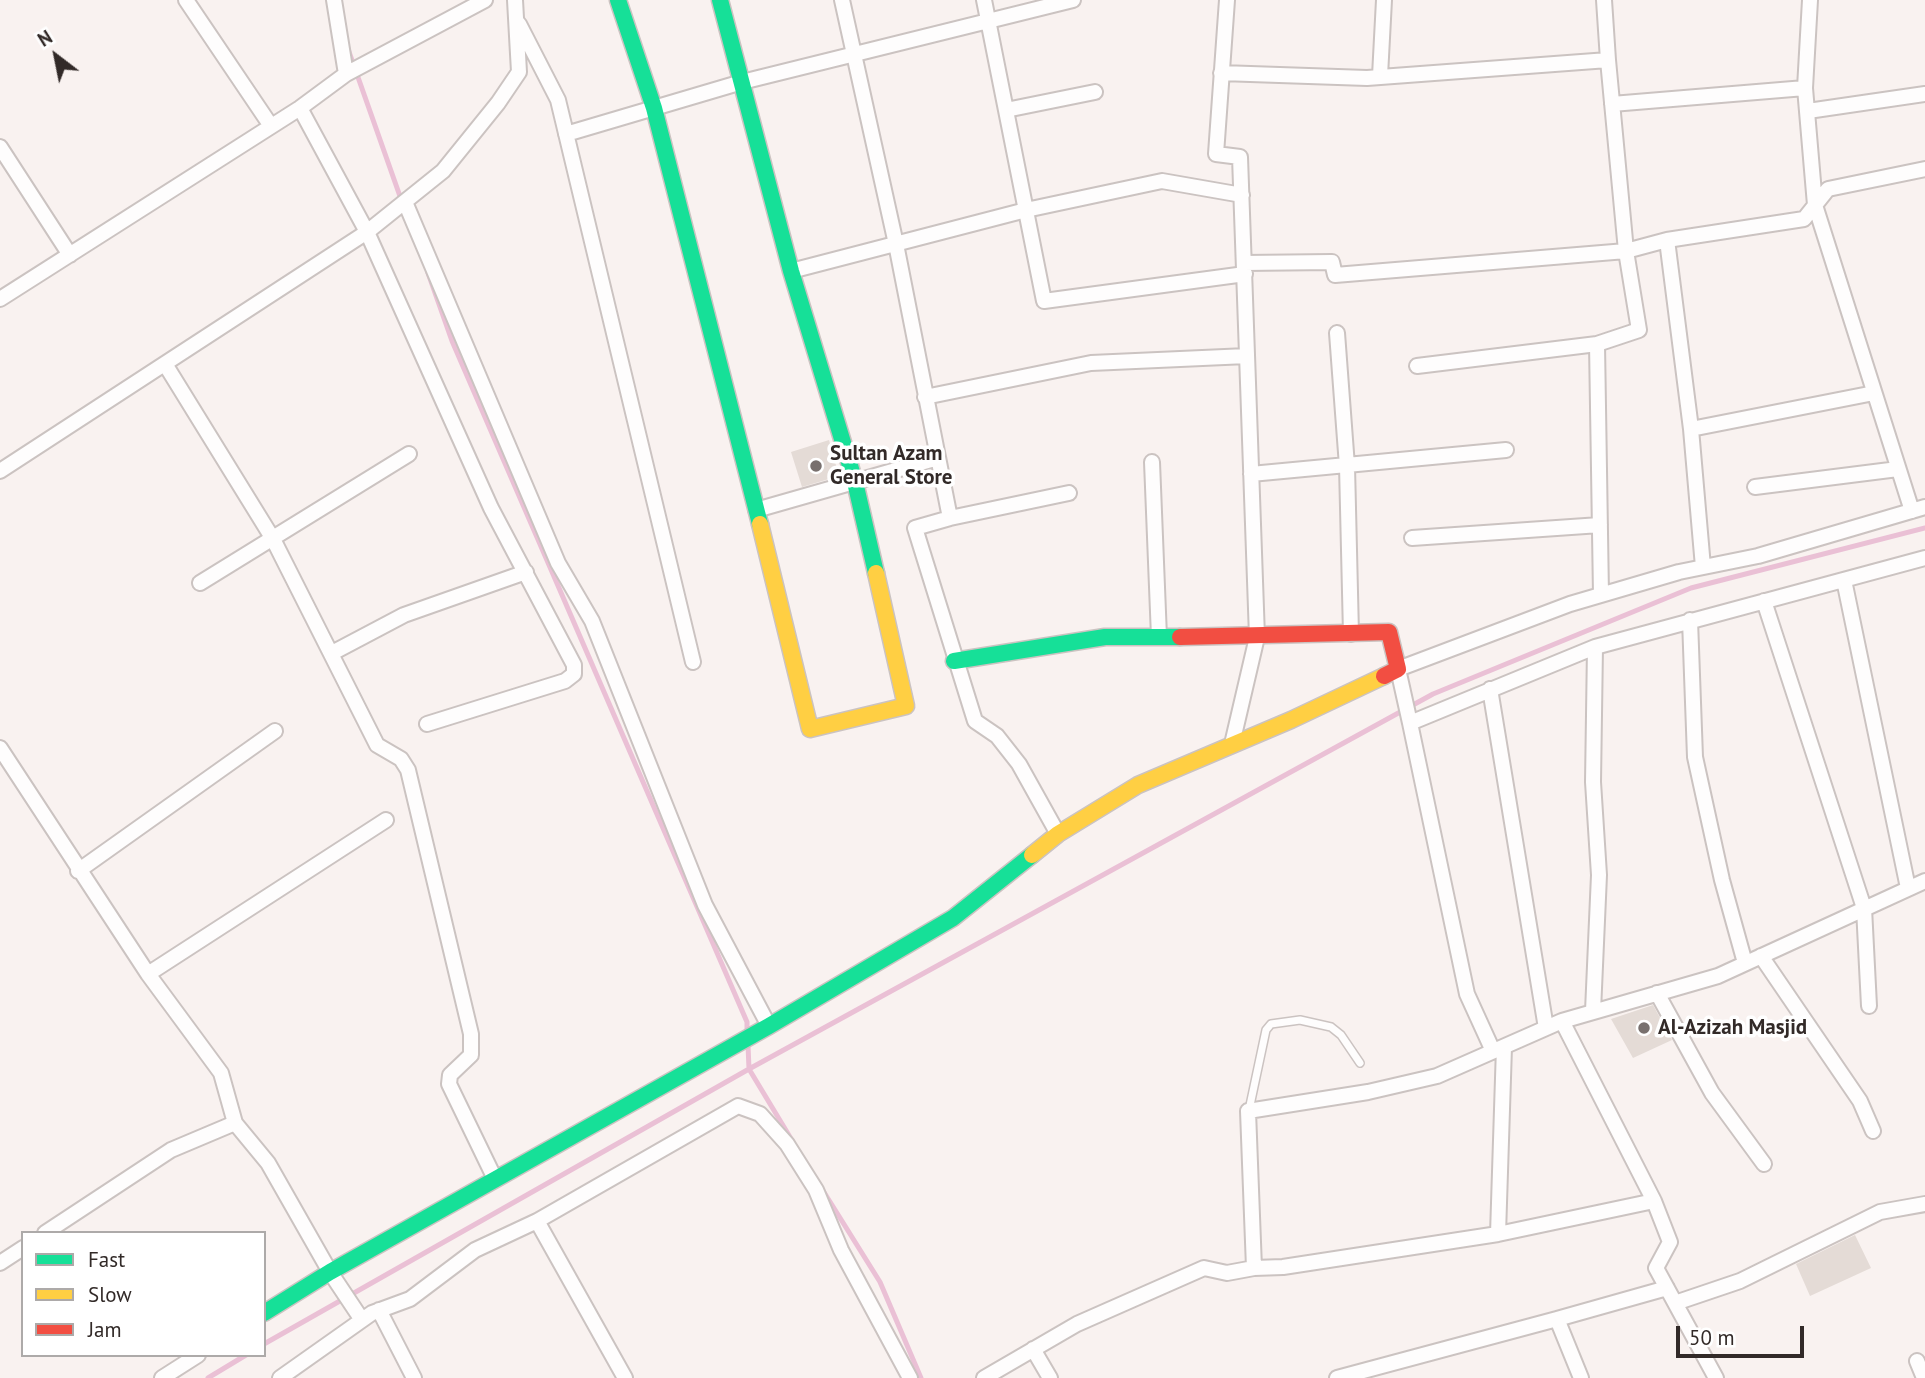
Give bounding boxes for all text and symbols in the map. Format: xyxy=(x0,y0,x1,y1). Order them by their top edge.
north arrow xyxy=(21,21,91,91)
text: N xyxy=(33,25,57,52)
place label: Sultan Azam General Store xyxy=(830,441,953,491)
marker: Sultan Azam General Store xyxy=(808,458,824,474)
place label: Al-Azizah Masjid xyxy=(1658,1015,1807,1041)
marker: Al-Azizah Masjid xyxy=(1636,1020,1652,1036)
legend xyxy=(21,1231,266,1357)
text: Fast xyxy=(88,1246,125,1273)
text: Slow xyxy=(88,1281,132,1308)
scale bar xyxy=(1680,1312,1808,1356)
text: Jam xyxy=(88,1316,122,1343)
text: 50 m xyxy=(1689,1324,1735,1351)

